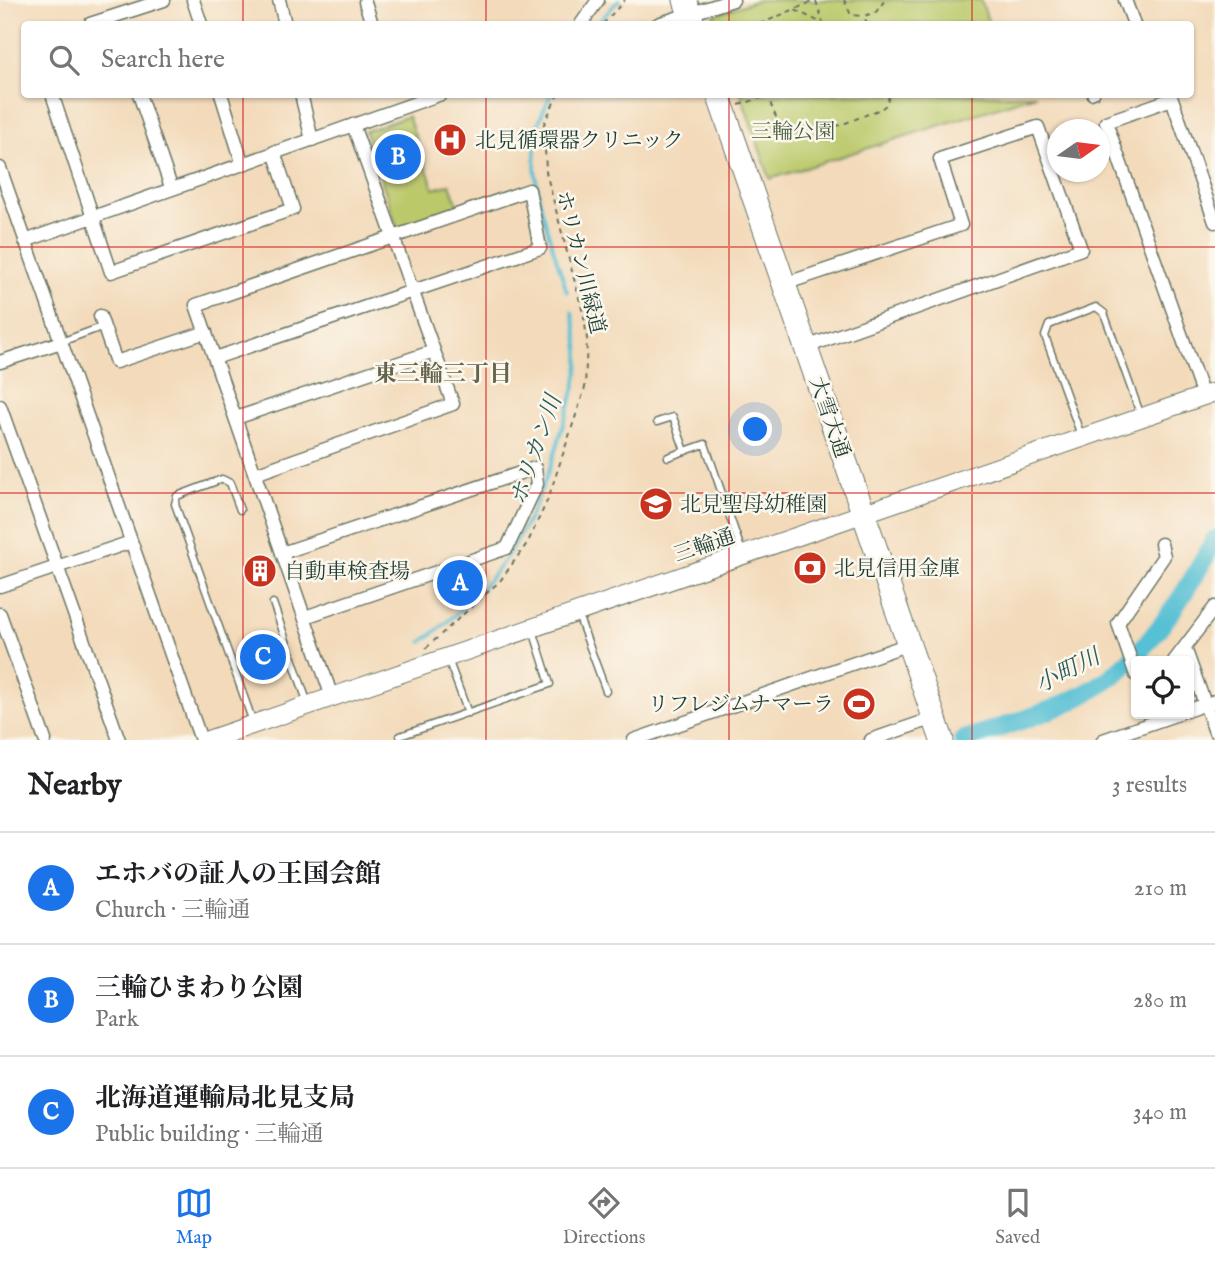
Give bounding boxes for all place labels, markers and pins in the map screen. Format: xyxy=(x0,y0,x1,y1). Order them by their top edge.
hospital icon: 北見循環器クリニック xyxy=(431,121,469,159)
place label: 北見循環器クリニック xyxy=(475,128,684,155)
pin: B xyxy=(375,131,421,183)
school or university icon: 北見聖母幼稚園 xyxy=(637,485,675,523)
place label: 北見聖母幼稚園 xyxy=(680,492,827,519)
bank icon: 北見信用金庫 xyxy=(791,549,829,587)
building icon: 自動車検査場 xyxy=(241,552,279,590)
place label: 北見信用金庫 xyxy=(834,556,960,583)
pin: A xyxy=(437,557,483,609)
place label: 自動車検査場 xyxy=(284,559,410,586)
pin: C xyxy=(240,631,286,683)
sports icon: リフレジムナマーラ xyxy=(840,685,878,723)
place label: リフレジムナマーラ xyxy=(648,692,834,719)

